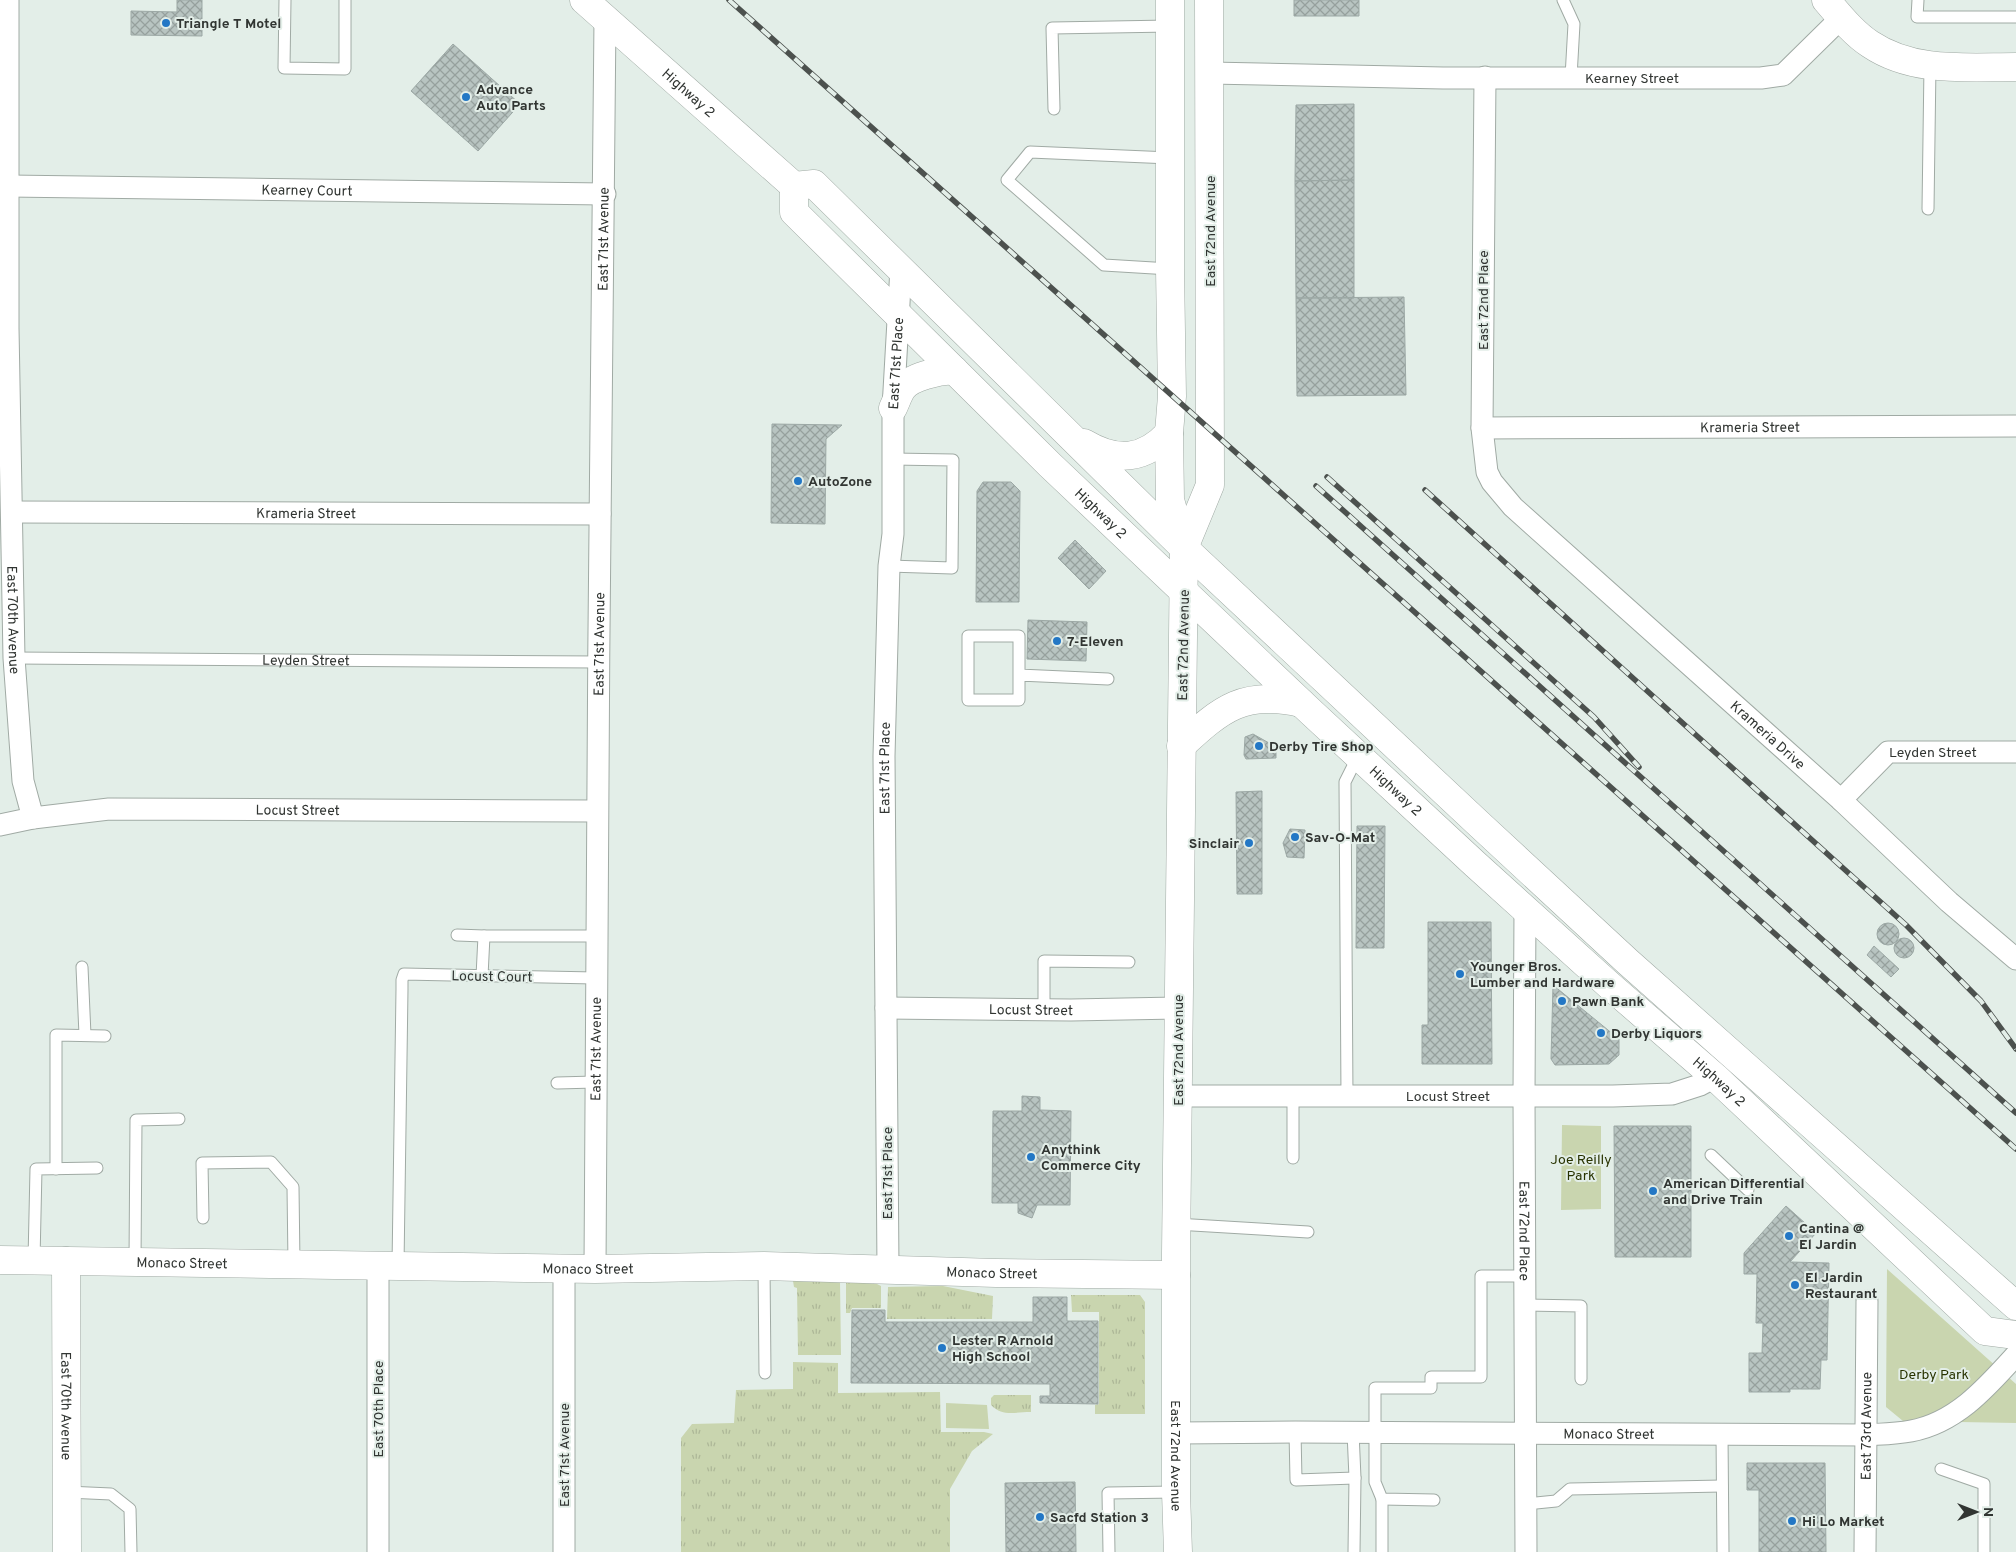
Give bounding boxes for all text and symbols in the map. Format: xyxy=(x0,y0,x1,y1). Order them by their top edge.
place label: Triangle T Motel xyxy=(176,16,281,33)
marker: Triangle T Motel xyxy=(160,17,172,29)
street label: Highway 2 xyxy=(658,66,718,122)
street label: Kearney Street xyxy=(1585,71,1679,88)
place label: Advance Auto Parts xyxy=(476,82,546,115)
marker: Advance Auto Parts xyxy=(460,91,472,103)
street label: East 72nd Avenue xyxy=(1203,175,1220,287)
street label: Kearney Court xyxy=(261,182,353,201)
street label: East 71st Avenue xyxy=(596,187,614,291)
street label: East 72nd Place xyxy=(1476,250,1493,350)
street label: East 71st Place xyxy=(886,317,908,410)
street label: Krameria Street xyxy=(1700,420,1800,437)
place label: AutoZone xyxy=(808,474,872,491)
marker: AutoZone xyxy=(792,475,804,487)
street label: Highway 2 xyxy=(1070,486,1130,543)
street label: Krameria Street xyxy=(256,506,356,523)
street label: East 70th Avenue xyxy=(2,566,22,675)
street label: East 72nd Avenue xyxy=(1175,589,1194,701)
street label: East 71st Avenue xyxy=(591,592,609,696)
place label: 7-Eleven xyxy=(1067,634,1124,651)
marker: 7-Eleven xyxy=(1051,635,1063,647)
street label: Leyden Street xyxy=(262,653,350,670)
street label: Krameria Drive xyxy=(1726,698,1808,774)
street label: East 71st Place xyxy=(877,722,895,814)
place label: Derby Tire Shop xyxy=(1269,739,1374,756)
marker: Derby Tire Shop xyxy=(1253,740,1265,752)
street label: Leyden Street xyxy=(1889,745,1977,762)
street label: Highway 2 xyxy=(1365,763,1425,820)
street label: Locust Street xyxy=(256,803,340,820)
place label: Sav-O-Mat xyxy=(1305,830,1375,847)
marker: Sav-O-Mat xyxy=(1289,831,1301,843)
place label: Sinclair xyxy=(1189,836,1239,853)
marker: Sinclair xyxy=(1243,837,1255,849)
place label: Younger Bros. Lumber and Hardware xyxy=(1470,959,1615,992)
street label: Locust Court xyxy=(451,968,533,987)
marker: Younger Bros. Lumber and Hardware xyxy=(1454,968,1466,980)
street label: East 72nd Avenue xyxy=(1171,994,1188,1106)
place label: Pawn Bank xyxy=(1572,994,1645,1011)
marker: Pawn Bank xyxy=(1556,995,1568,1007)
street label: East 71st Avenue xyxy=(588,997,606,1101)
street label: Locust Street xyxy=(989,1002,1073,1020)
place label: Derby Liquors xyxy=(1611,1026,1702,1043)
marker: Derby Liquors xyxy=(1595,1027,1607,1039)
street label: Highway 2 xyxy=(1688,1054,1748,1111)
street label: Locust Street xyxy=(1406,1089,1490,1106)
street label: East 71st Place xyxy=(880,1127,897,1219)
place label: Anythink Commerce City xyxy=(1041,1142,1141,1175)
marker: Anythink Commerce City xyxy=(1025,1151,1037,1163)
park label: Joe Reilly Park xyxy=(1550,1152,1612,1185)
place label: American Differential and Drive Train xyxy=(1663,1176,1805,1209)
street label: East 72nd Place xyxy=(1514,1181,1532,1281)
marker: American Differential and Drive Train xyxy=(1647,1185,1659,1197)
place label: Cantina @ El Jardin xyxy=(1799,1221,1864,1254)
marker: Cantina @ El Jardin xyxy=(1783,1230,1795,1242)
street label: Monaco Street xyxy=(136,1255,228,1273)
street label: Monaco Street xyxy=(542,1261,634,1279)
street label: Monaco Street xyxy=(946,1264,1038,1283)
place label: El Jardin Restaurant xyxy=(1805,1270,1877,1303)
marker: El Jardin Restaurant xyxy=(1789,1279,1801,1291)
place label: Lester R Arnold High School xyxy=(952,1333,1054,1366)
marker: Lester R Arnold High School xyxy=(936,1342,948,1354)
street label: East 70th Avenue xyxy=(56,1352,74,1460)
street label: East 70th Place xyxy=(371,1361,388,1457)
park label: Derby Park xyxy=(1899,1367,1969,1384)
street label: East 73rd Avenue xyxy=(1859,1372,1876,1480)
street label: East 72nd Avenue xyxy=(1166,1400,1184,1512)
street label: East 71st Avenue xyxy=(557,1403,574,1507)
street label: Monaco Street xyxy=(1563,1426,1655,1444)
north arrow xyxy=(1951,1487,2001,1537)
text: N xyxy=(1979,1507,1996,1517)
place label: Sacfd Station 3 xyxy=(1050,1510,1149,1527)
marker: Sacfd Station 3 xyxy=(1034,1511,1046,1523)
place label: Hi Lo Market xyxy=(1802,1514,1885,1531)
marker: Hi Lo Market xyxy=(1786,1515,1798,1527)

